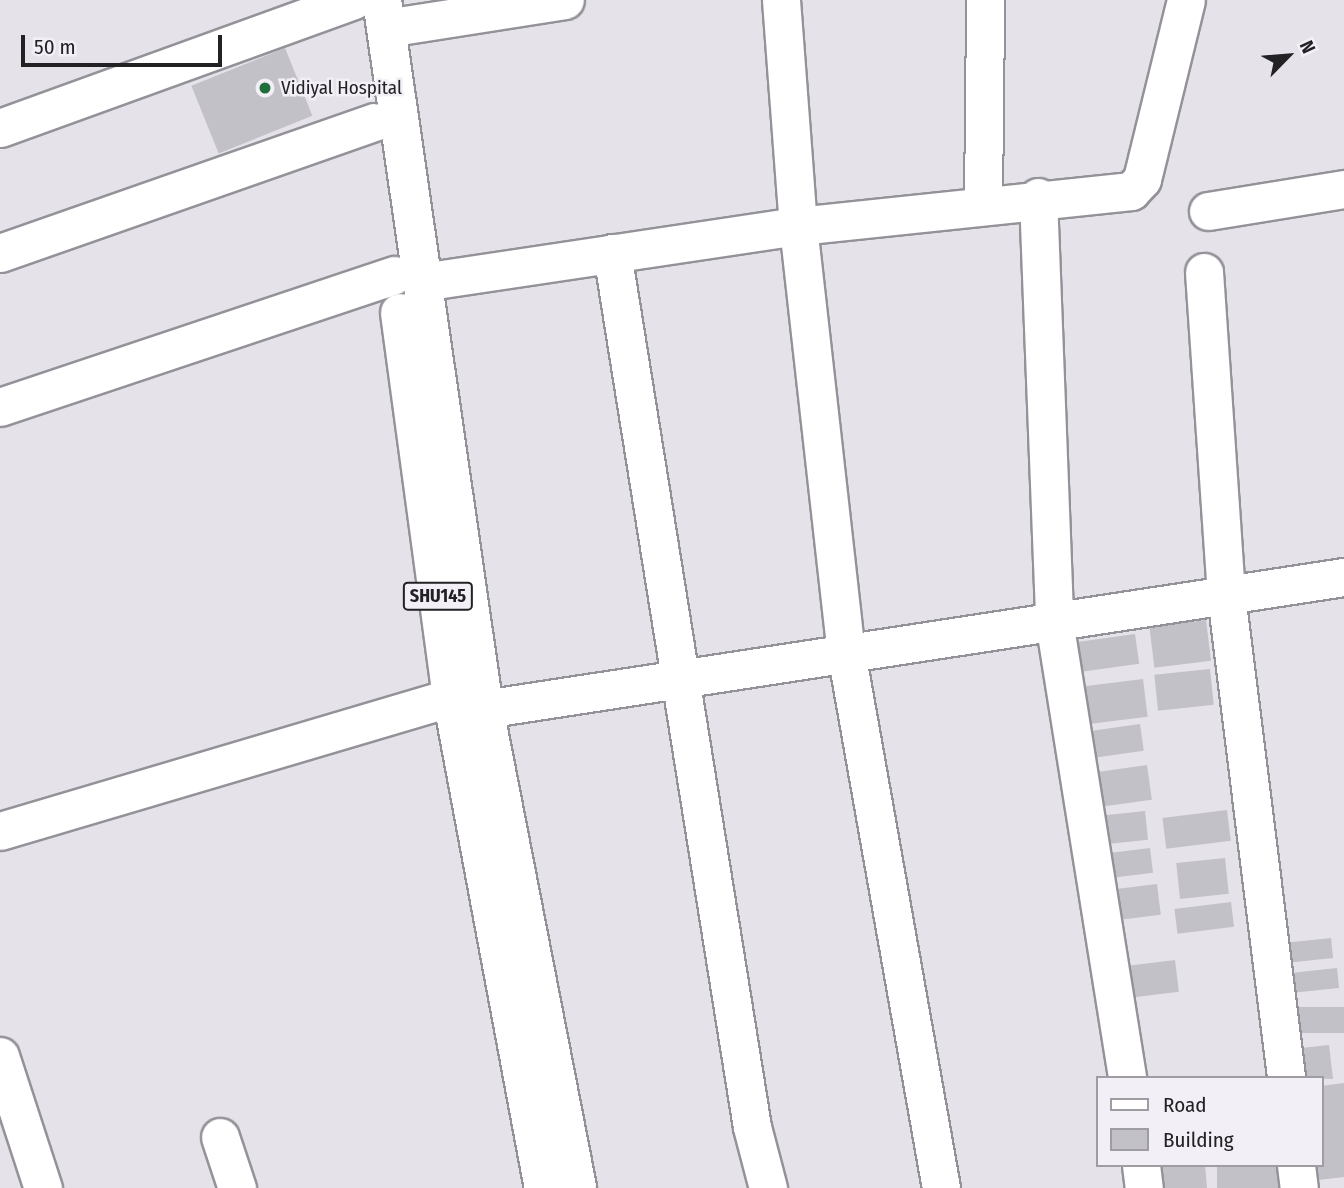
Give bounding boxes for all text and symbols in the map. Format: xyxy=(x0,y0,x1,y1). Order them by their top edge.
scale bar xyxy=(24,21,226,65)
north arrow xyxy=(1253,21,1323,91)
text: 50 m xyxy=(34,34,76,60)
text: N xyxy=(1295,37,1320,57)
place label: Vidiyal Hospital xyxy=(281,77,402,99)
marker: Vidiyal Hospital xyxy=(255,78,275,98)
road number: SHU145 xyxy=(401,582,475,610)
legend xyxy=(1096,1076,1323,1167)
text: Road xyxy=(1163,1092,1207,1118)
text: Building xyxy=(1163,1127,1234,1153)

